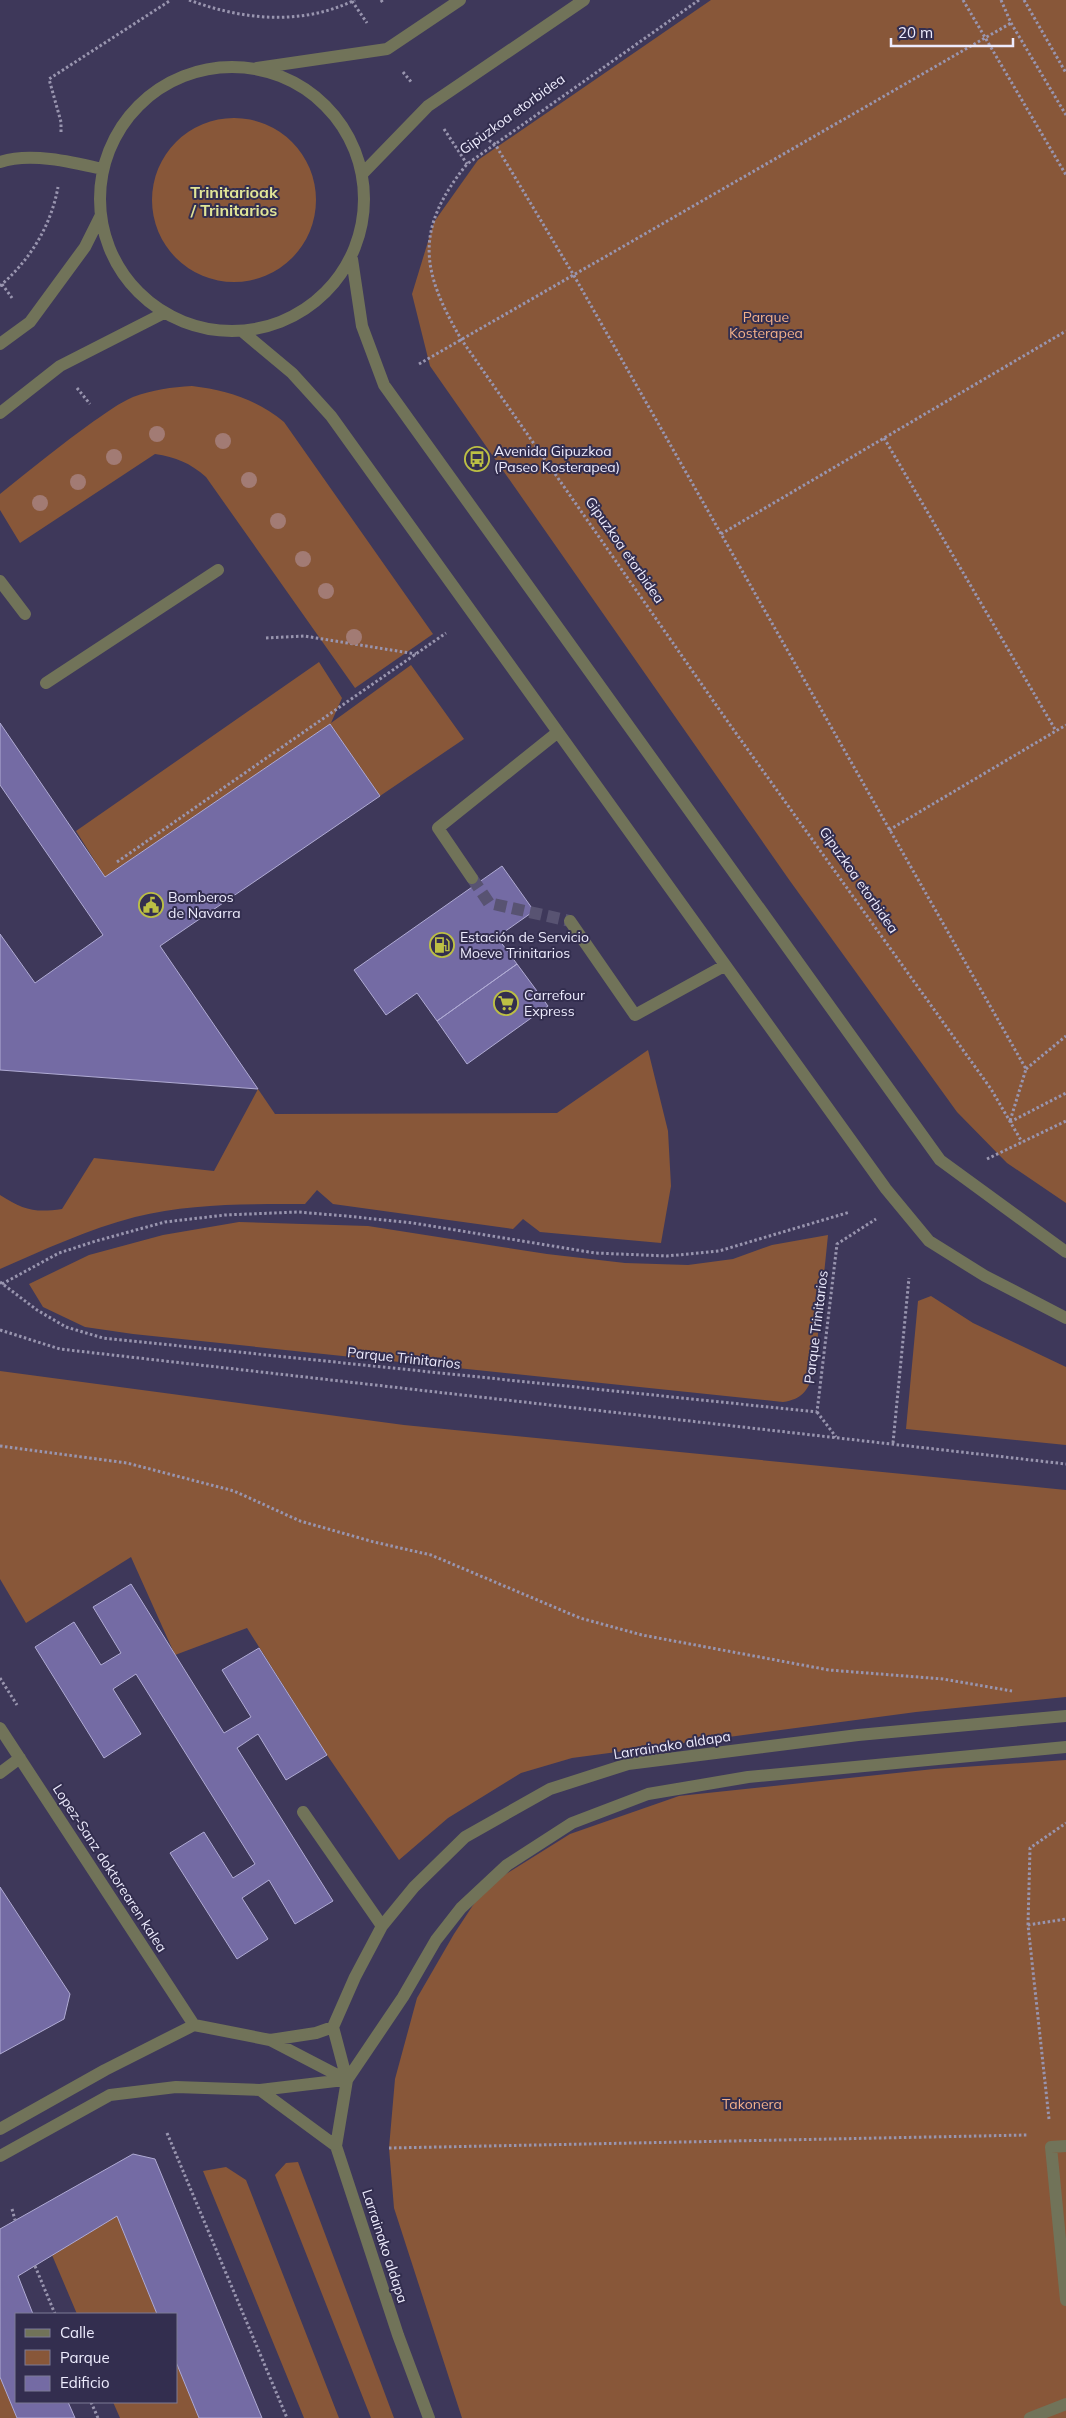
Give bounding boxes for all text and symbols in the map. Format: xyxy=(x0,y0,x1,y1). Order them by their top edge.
scale bar xyxy=(891,15,1014,47)
text: 20 m xyxy=(898,23,933,42)
street label: Gipuzkoa etorbidea xyxy=(456,70,568,158)
district label: Trinitarioak / Trinitarios xyxy=(190,182,279,220)
park label: Parque Kosterapea xyxy=(729,308,803,342)
place label: Avenida Gipuzkoa (Paseo Kosterapea) xyxy=(494,442,620,476)
bus stop icon: Avenida Gipuzkoa (Paseo Kosterapea) xyxy=(464,446,490,472)
street label: Gipuzkoa etorbidea xyxy=(581,493,669,607)
street label: Gipuzkoa etorbidea xyxy=(815,823,903,937)
place label: Bomberos de Navarra xyxy=(168,888,241,922)
public building icon: Bomberos de Navarra xyxy=(138,892,164,918)
place label: Estación de Servicio Moeve Trinitarios xyxy=(460,928,589,962)
fuel station icon: Estación de Servicio Moeve Trinitarios xyxy=(429,932,455,958)
place label: Carrefour Express xyxy=(524,986,586,1020)
supermarket icon: Carrefour Express xyxy=(493,990,519,1016)
street label: Parque Trinitarios xyxy=(800,1269,832,1385)
street label: Parque Trinitarios xyxy=(346,1343,462,1373)
street label: Larrainako aldapa xyxy=(612,1727,732,1763)
street label: Lopez-Sanz doktorearen kalea xyxy=(49,1781,171,1955)
park label: Takonera xyxy=(722,2095,782,2113)
street label: Larrainako aldapa xyxy=(358,2187,412,2305)
legend xyxy=(15,2313,178,2403)
text: Calle xyxy=(60,2323,94,2342)
text: Parque xyxy=(60,2348,110,2367)
text: Edificio xyxy=(60,2373,110,2392)

